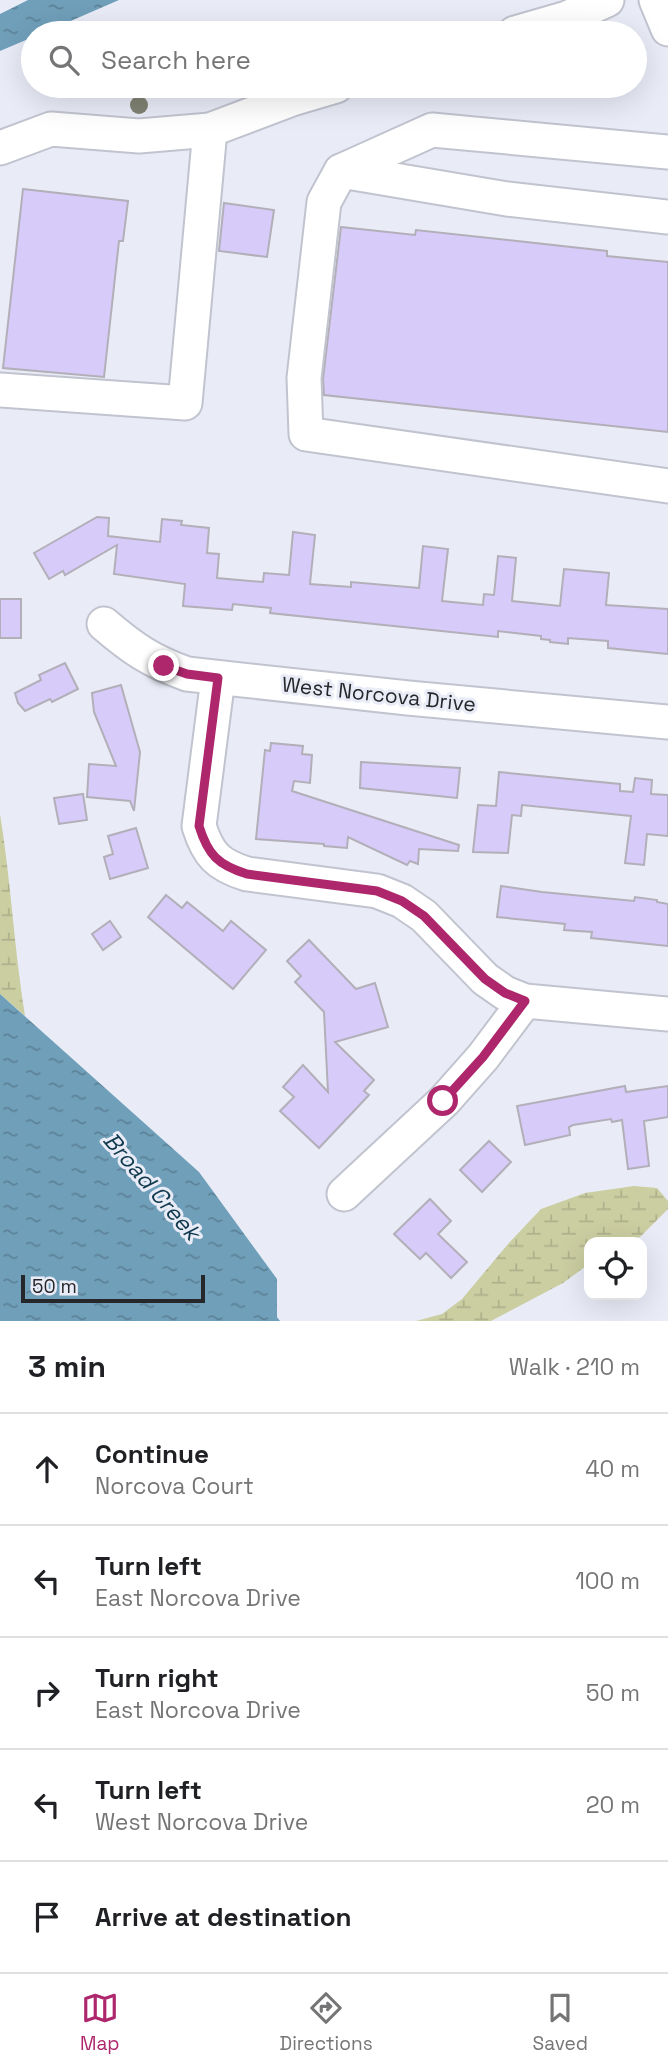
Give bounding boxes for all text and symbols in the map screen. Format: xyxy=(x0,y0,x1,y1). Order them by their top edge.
search box xyxy=(21,21,647,98)
icon: search xyxy=(45,41,83,79)
text: Search here xyxy=(101,43,251,77)
route end xyxy=(148,650,179,681)
street label: West Norcova Drive xyxy=(281,670,477,718)
route start xyxy=(427,1085,458,1116)
water label: Broad Creek xyxy=(97,1126,209,1248)
map controls xyxy=(584,1237,647,1300)
button: locate xyxy=(584,1237,647,1300)
scale bar xyxy=(21,1272,205,1304)
text: 50 m xyxy=(32,1274,77,1299)
text: 3 min xyxy=(28,1347,106,1386)
text: Walk · 210 m xyxy=(509,1352,640,1382)
text: Continue xyxy=(95,1437,209,1471)
icon: ahead xyxy=(28,1450,66,1488)
text: 40 m xyxy=(585,1454,640,1484)
text: Norcova Court xyxy=(95,1471,254,1501)
text: Turn left xyxy=(95,1549,202,1583)
icon: left xyxy=(28,1562,66,1600)
text: 100 m xyxy=(575,1566,640,1596)
text: East Norcova Drive xyxy=(95,1583,301,1613)
text: Turn right xyxy=(95,1661,219,1695)
icon: right xyxy=(28,1674,66,1712)
text: 50 m xyxy=(586,1678,640,1708)
text: East Norcova Drive xyxy=(95,1695,301,1725)
text: Turn left xyxy=(95,1773,202,1807)
icon: left xyxy=(28,1786,66,1824)
text: 20 m xyxy=(586,1790,640,1820)
text: West Norcova Drive xyxy=(95,1807,308,1837)
icon: arrive xyxy=(28,1898,66,1936)
text: Arrive at destination xyxy=(95,1900,352,1934)
tab: Map xyxy=(80,1989,120,2056)
tab: Directions xyxy=(280,1989,373,2056)
tab: Saved xyxy=(533,1989,588,2056)

